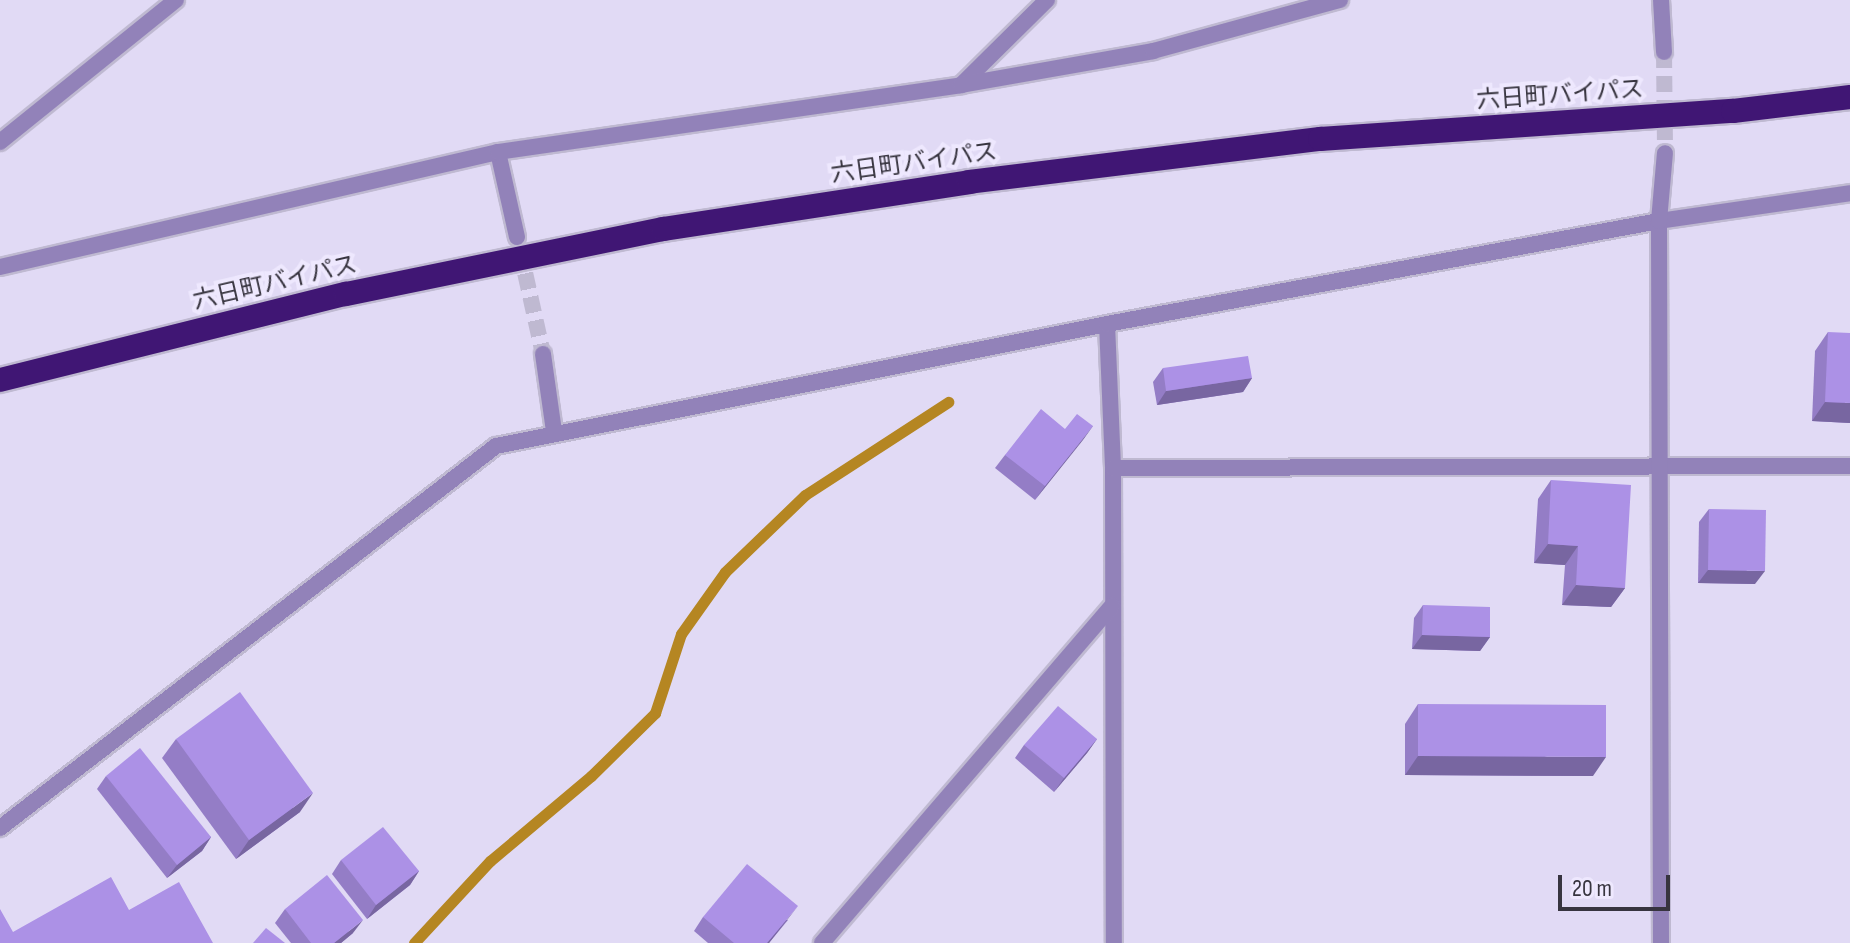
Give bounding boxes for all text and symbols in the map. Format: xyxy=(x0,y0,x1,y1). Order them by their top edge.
street label: 六日町バイパス xyxy=(1475,75,1645,115)
street label: 六日町バイパス xyxy=(829,137,999,189)
street label: 六日町バイパス xyxy=(190,250,360,316)
scale bar xyxy=(1562,859,1674,909)
text: 20 m xyxy=(1572,874,1612,903)

